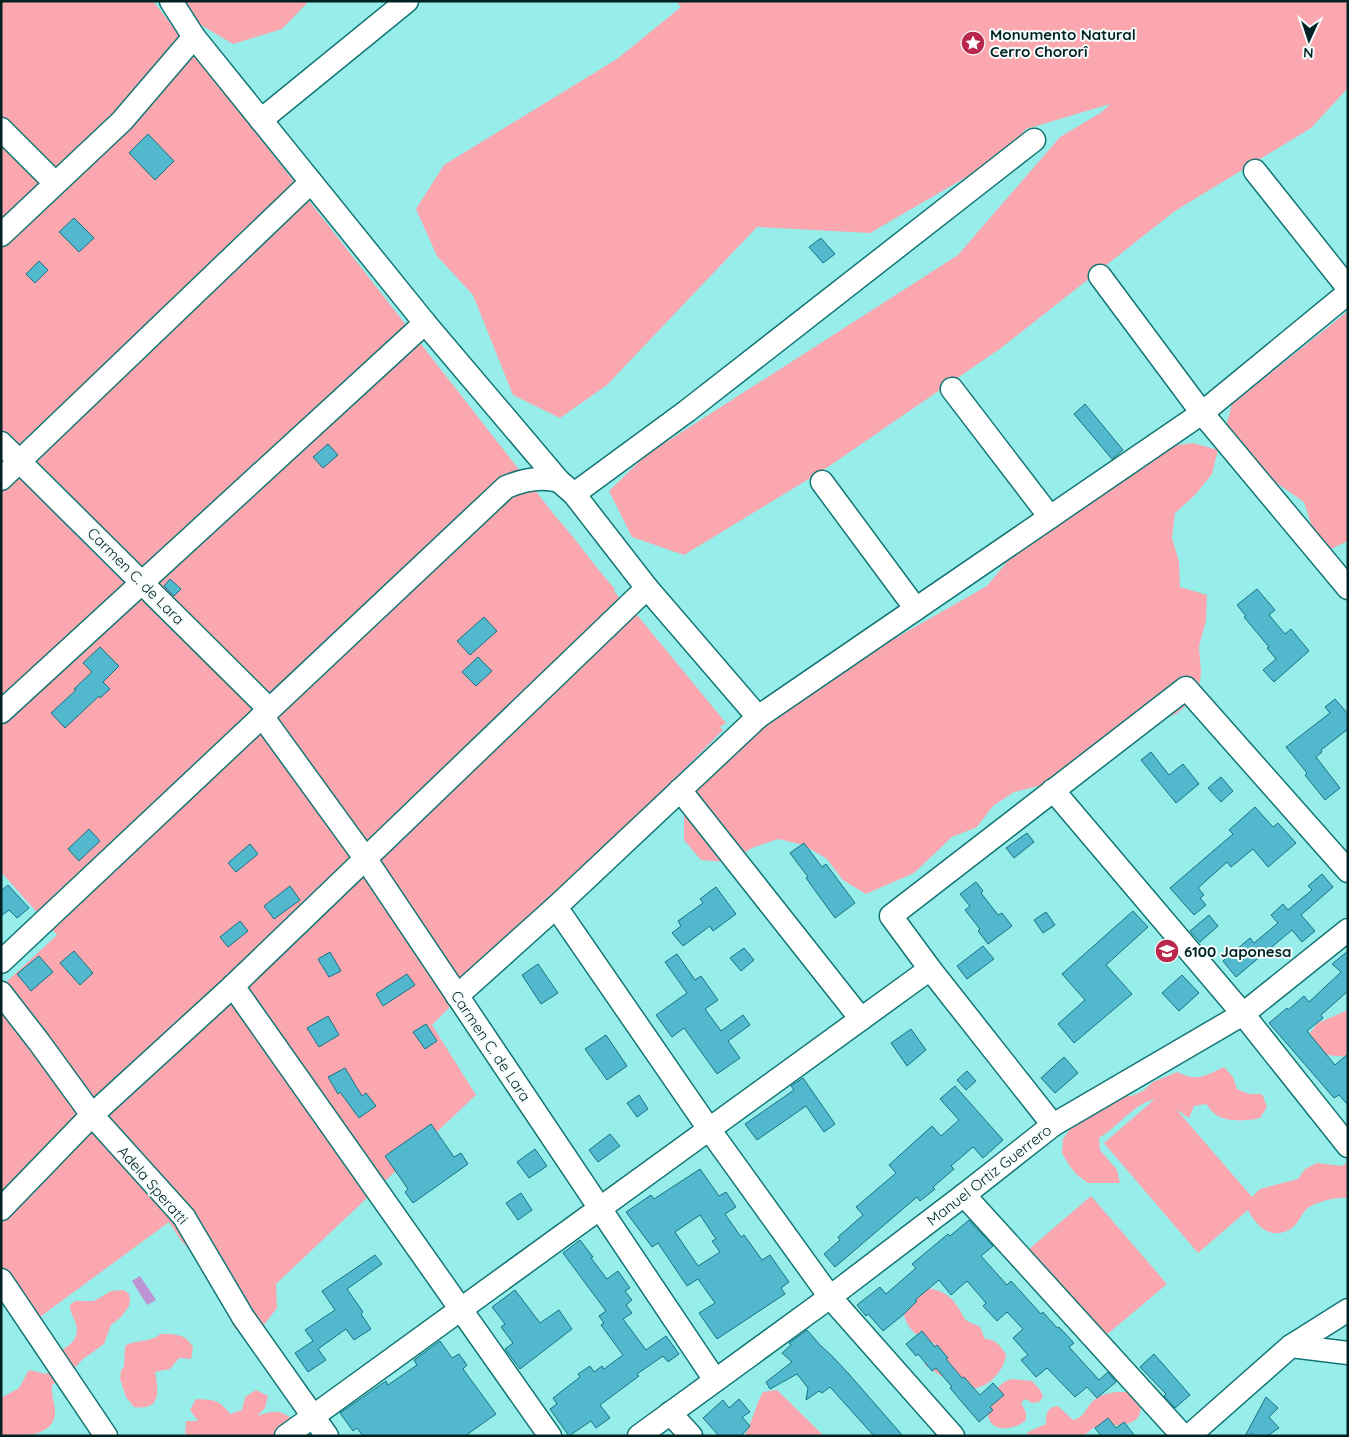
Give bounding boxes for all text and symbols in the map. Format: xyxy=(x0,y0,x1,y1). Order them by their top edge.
north arrow xyxy=(1284,15,1334,65)
place label: Monumento Natural Cerro Chororî xyxy=(990,25,1136,61)
place icon: Monumento Natural Cerro Chororî xyxy=(960,30,986,56)
text: N xyxy=(1303,44,1314,62)
street label: Carmen C. de Lara xyxy=(83,523,189,629)
school or university icon: 6100 Japonesa xyxy=(1154,938,1180,964)
place label: 6100 Japonesa xyxy=(1184,942,1292,961)
street label: Carmen C. de Lara xyxy=(447,987,535,1105)
street label: Manuel Ortiz Guerrero xyxy=(923,1120,1055,1230)
street label: Adela Speratti xyxy=(114,1142,192,1228)

